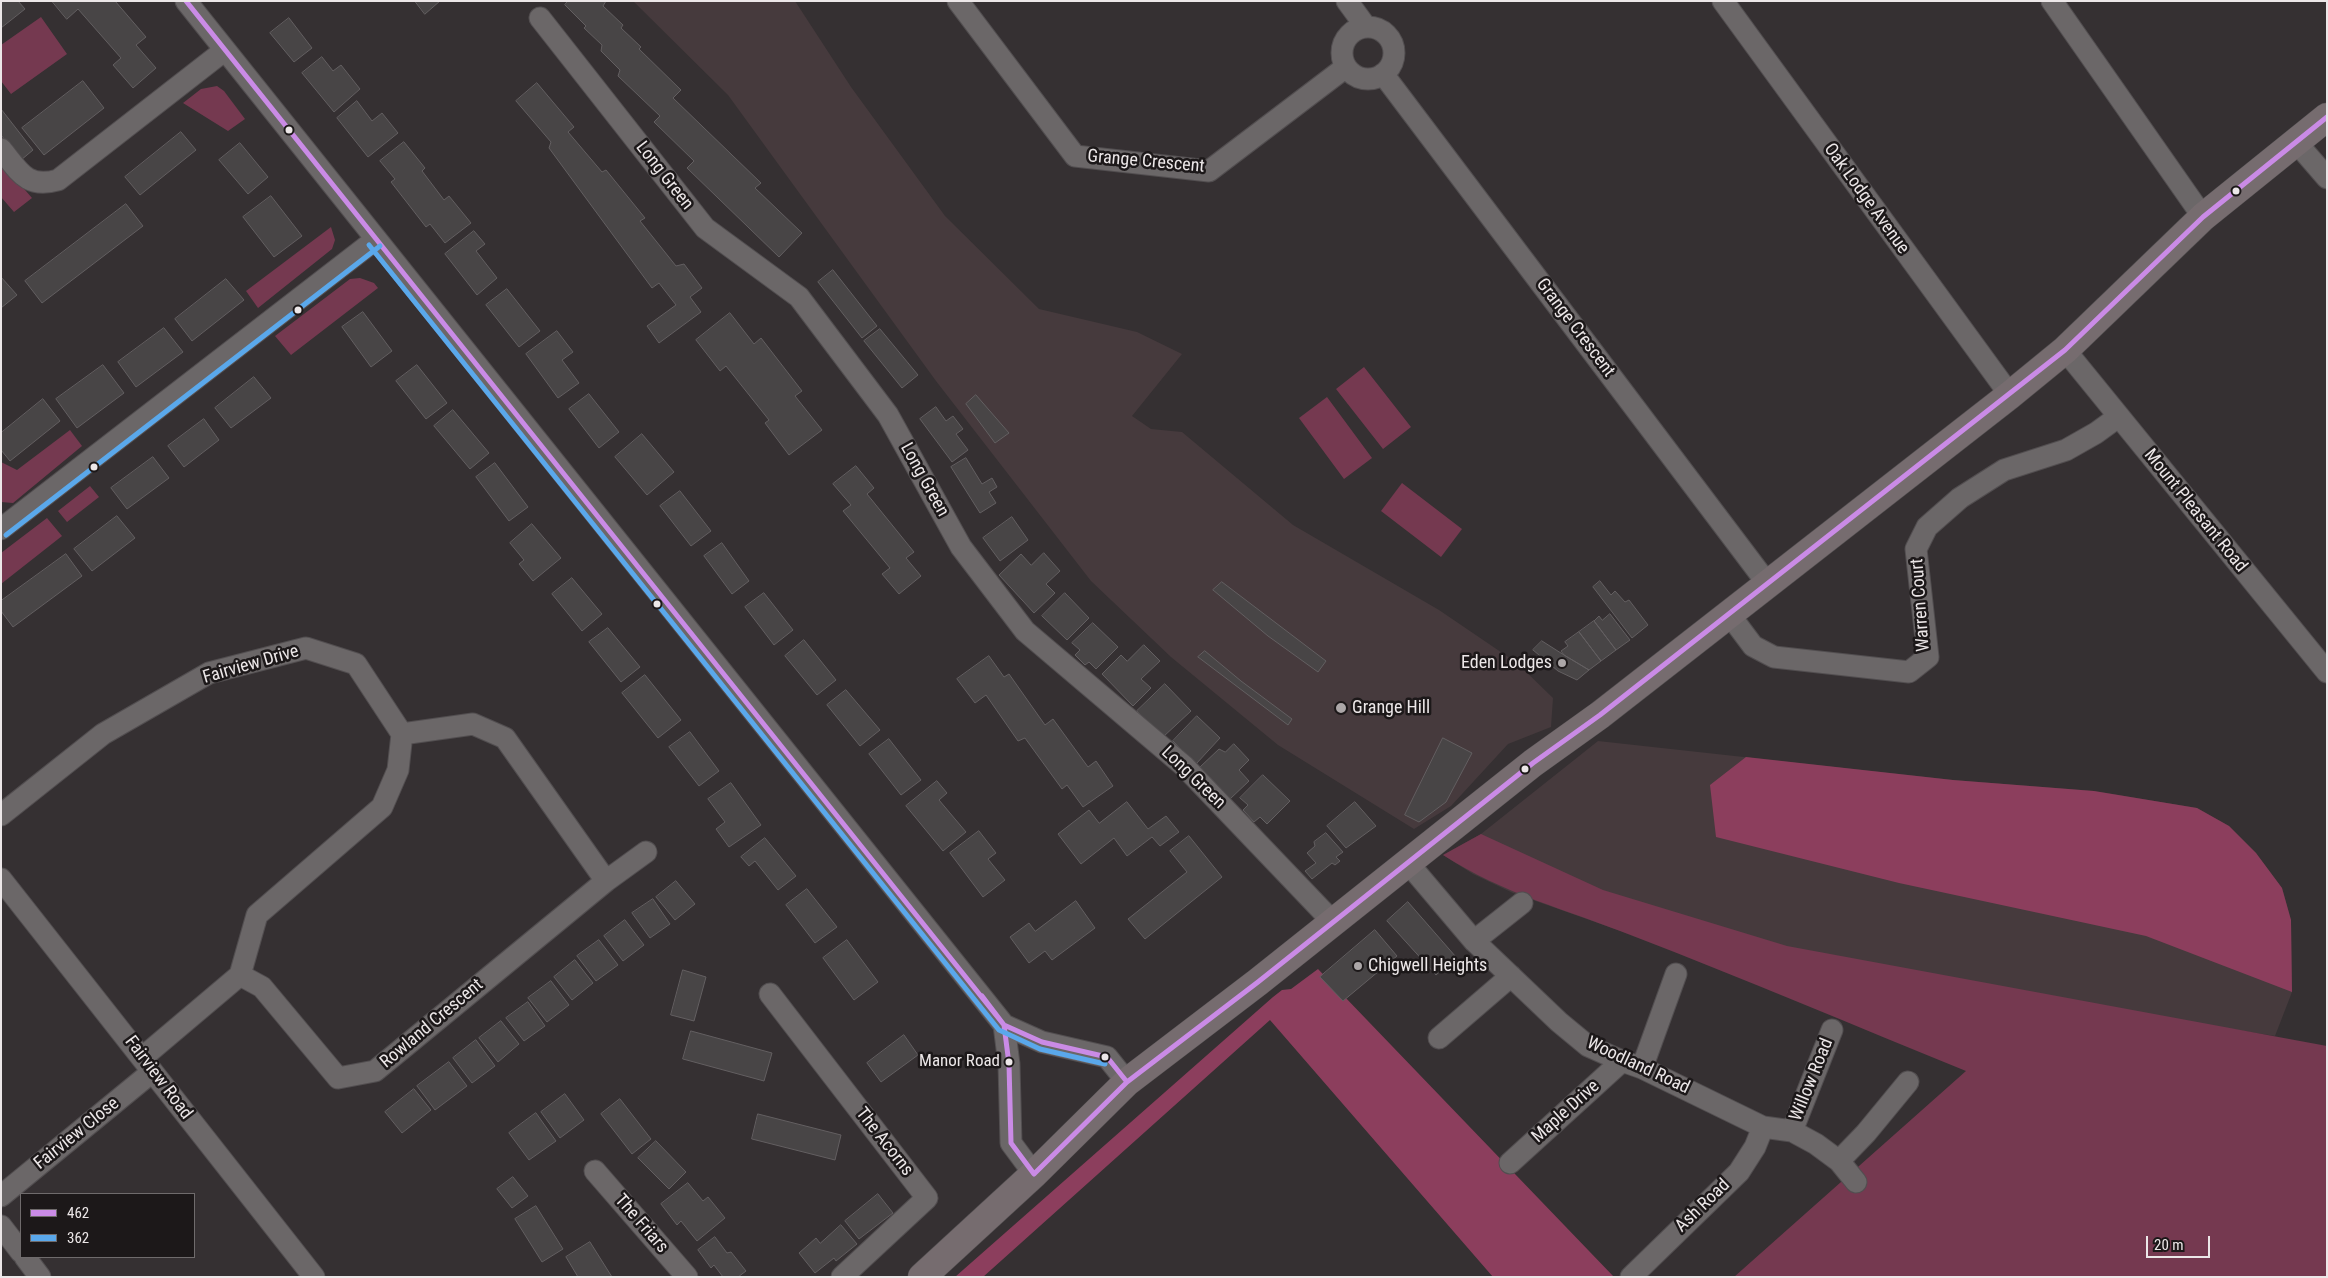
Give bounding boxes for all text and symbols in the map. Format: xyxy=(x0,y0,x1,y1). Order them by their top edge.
unlabelled marker xyxy=(284,125,294,135)
street label: Long Green xyxy=(631,137,697,215)
street label: Oak Lodge Avenue xyxy=(1819,139,1913,259)
street label: Grange Crescent xyxy=(1087,146,1205,178)
unlabelled marker xyxy=(2231,186,2241,196)
street label: Grange Crescent xyxy=(1531,275,1619,381)
unlabelled marker xyxy=(293,305,303,315)
street label: Long Green xyxy=(895,439,953,521)
street label: Mount Pleasant Road xyxy=(2139,445,2251,577)
unlabelled marker xyxy=(89,462,99,472)
street label: Warren Court xyxy=(1907,558,1935,652)
unlabelled marker xyxy=(652,599,662,609)
street label: Fairview Drive xyxy=(201,641,301,689)
place label: Eden Lodges xyxy=(1461,652,1552,674)
marker: Eden Lodges xyxy=(1556,657,1568,669)
place label: Grange Hill xyxy=(1352,697,1430,719)
marker: Grange Hill xyxy=(1334,701,1348,715)
street label: Long Green xyxy=(1156,742,1230,814)
unlabelled marker xyxy=(1520,764,1530,774)
place label: Chigwell Heights xyxy=(1368,955,1487,977)
marker: Chigwell Heights xyxy=(1352,960,1364,972)
street label: Rowland Crescent xyxy=(376,975,488,1073)
street label: Fairview Road xyxy=(120,1032,196,1124)
street label: Woodland Road xyxy=(1583,1033,1693,1099)
street label: Willow Road xyxy=(1786,1036,1838,1124)
place label: Manor Road xyxy=(919,1052,1000,1072)
unlabelled marker xyxy=(1100,1052,1110,1062)
marker: Manor Road xyxy=(1004,1057,1014,1067)
street label: Maple Drive xyxy=(1528,1076,1604,1148)
street label: Fairview Close xyxy=(30,1093,124,1175)
street label: The Acorns xyxy=(851,1104,917,1180)
street label: Ash Road xyxy=(1671,1175,1735,1237)
street label: The Friars xyxy=(610,1190,672,1258)
legend xyxy=(20,1193,195,1258)
text: 462 xyxy=(67,1204,89,1222)
scale bar xyxy=(2148,1226,2212,1258)
text: 362 xyxy=(67,1229,89,1247)
text: 20 m xyxy=(2154,1236,2184,1254)

